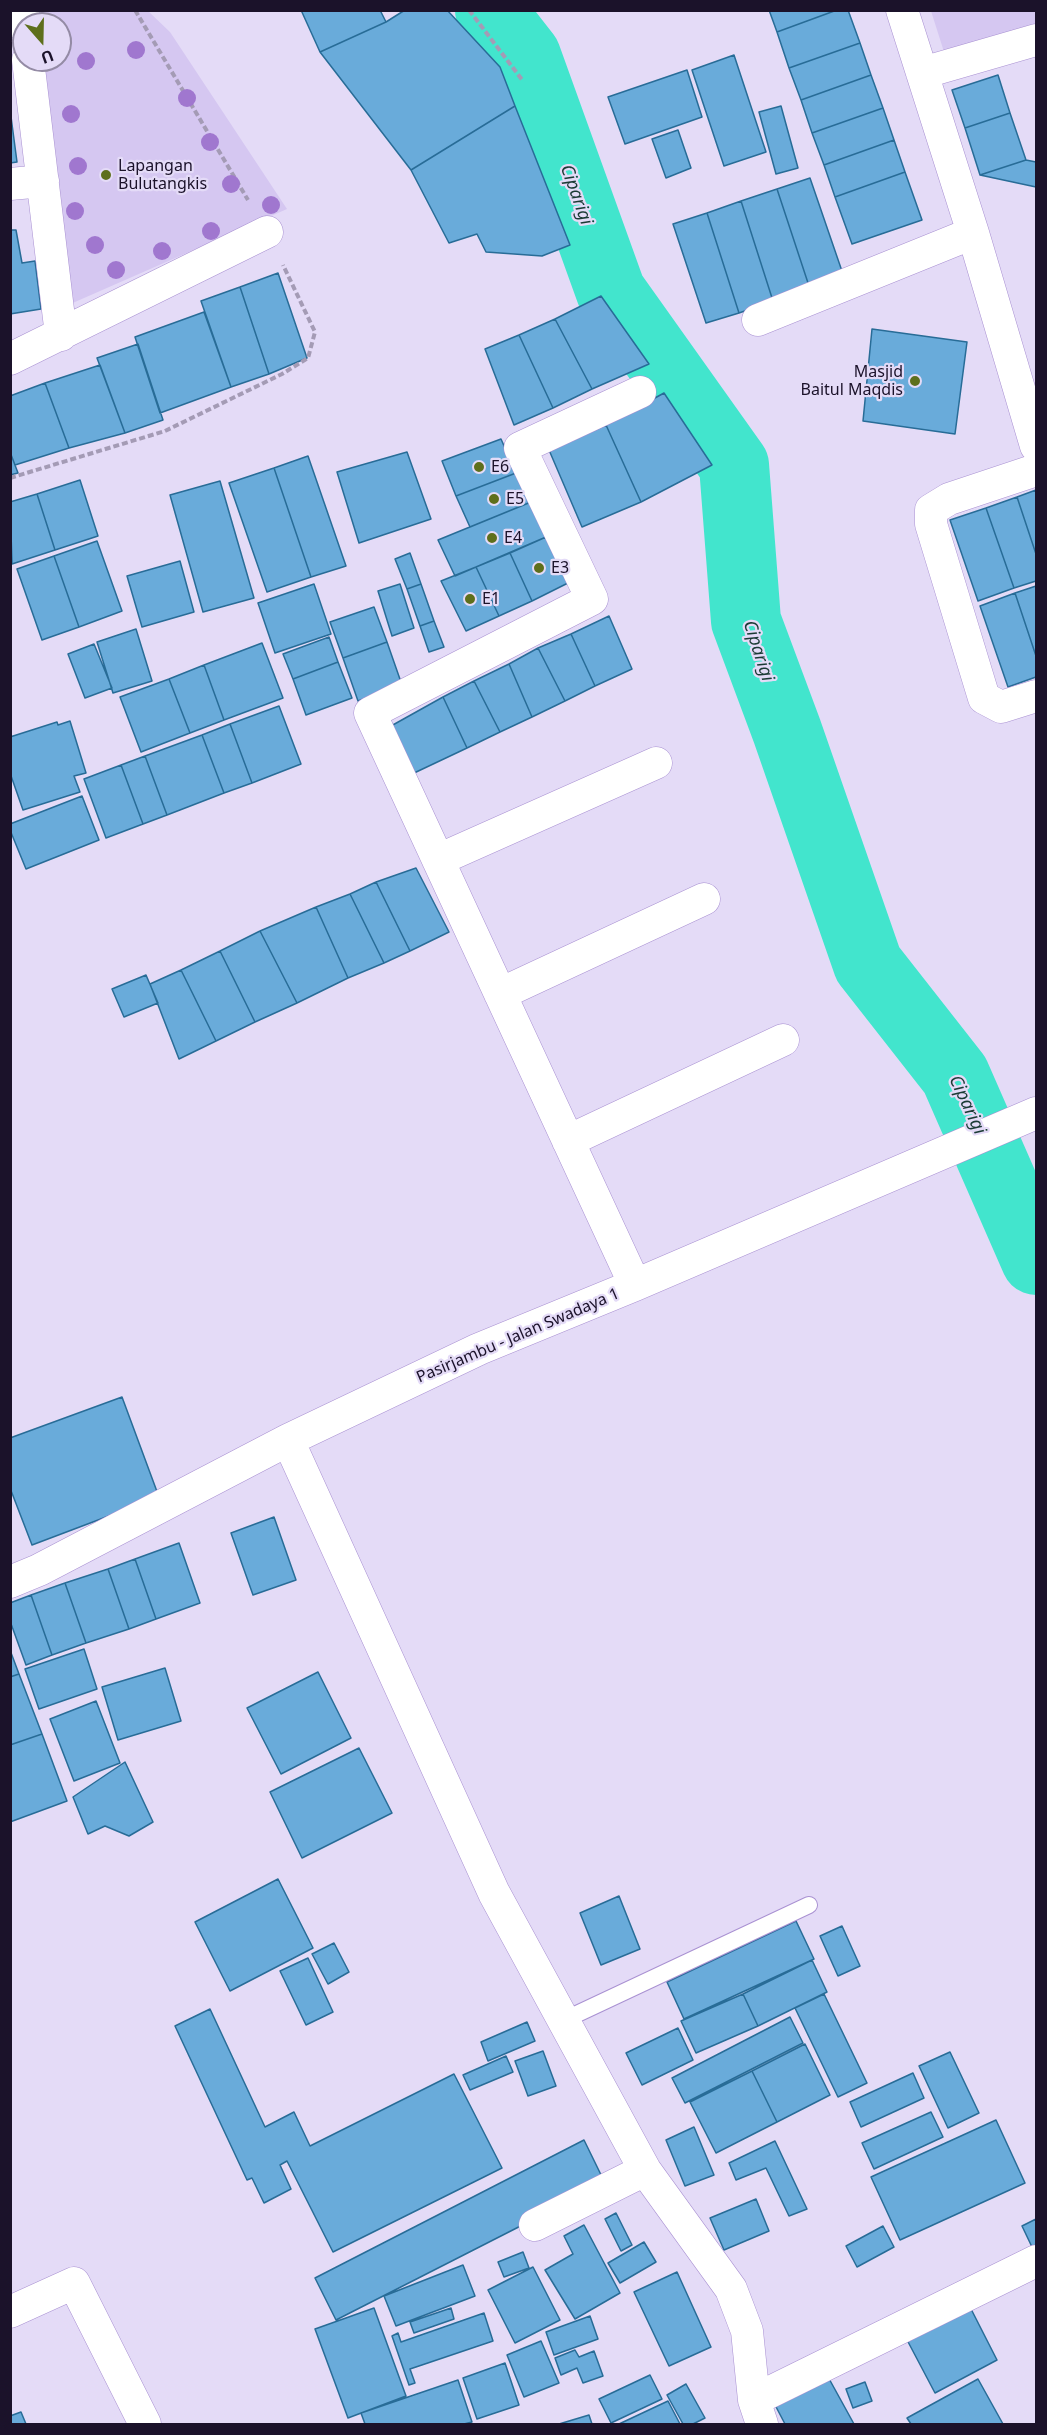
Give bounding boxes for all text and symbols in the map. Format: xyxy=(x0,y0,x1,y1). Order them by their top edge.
north arrow xyxy=(12,12,72,72)
text: U xyxy=(38,45,57,69)
place label: Lapangan Bulutangkis xyxy=(118,156,207,194)
water label: Ciparigi xyxy=(555,162,597,228)
marker: Lapangan Bulutangkis xyxy=(99,168,113,182)
place label: Masjid Baitul Maqdis xyxy=(801,362,903,400)
marker: Masjid Baitul Maqdis xyxy=(908,374,922,388)
place label: E6 xyxy=(491,457,509,477)
marker: E6 xyxy=(472,460,486,474)
place label: E5 xyxy=(506,489,524,509)
marker: E5 xyxy=(487,492,501,506)
place label: E4 xyxy=(504,528,522,548)
marker: E4 xyxy=(485,531,499,545)
place label: E3 xyxy=(551,558,569,578)
marker: E3 xyxy=(532,561,546,575)
place label: E1 xyxy=(482,589,500,609)
marker: E1 xyxy=(463,592,477,606)
water label: Ciparigi xyxy=(738,618,778,684)
water label: Ciparigi xyxy=(944,1072,990,1138)
street label: Pasirjambu - Jalan Swadaya 1 xyxy=(414,1284,622,1388)

